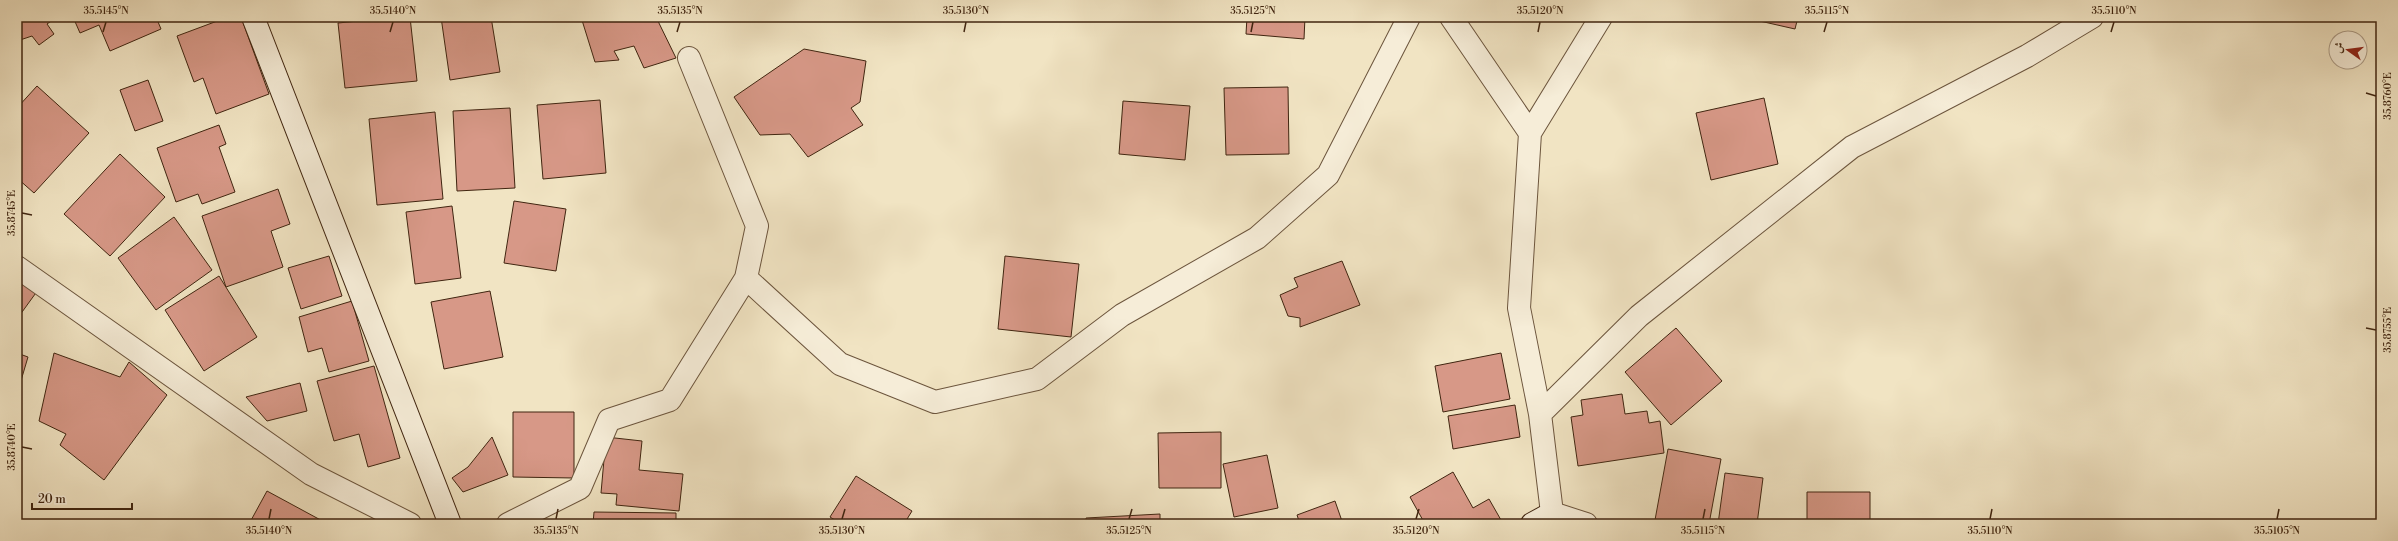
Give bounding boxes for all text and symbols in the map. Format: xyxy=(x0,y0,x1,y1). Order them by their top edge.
text: 35.5145°N xyxy=(83,5,129,17)
text: 35.5140°N xyxy=(370,5,417,17)
text: 35.5135°N xyxy=(657,5,703,17)
text: 35.5130°N xyxy=(943,5,990,17)
text: 35.5125°N xyxy=(1230,5,1276,17)
text: 35.5120°N xyxy=(1517,5,1564,17)
text: 35.5115°N xyxy=(1805,5,1850,17)
text: 35.5110°N xyxy=(2091,5,2137,17)
north arrow xyxy=(2328,30,2368,70)
text: ش xyxy=(2331,41,2347,55)
text: 35.8760°E xyxy=(2382,72,2394,120)
text: 35.8745°E xyxy=(6,190,18,236)
text: 35.8755°E xyxy=(2382,307,2394,353)
text: 35.8740°E xyxy=(6,423,18,470)
scale bar xyxy=(32,485,132,511)
text: 20 m xyxy=(38,492,66,507)
text: 35.5140°N xyxy=(246,525,293,537)
text: 35.5135°N xyxy=(533,525,579,537)
text: 35.5130°N xyxy=(819,525,866,537)
text: 35.5125°N xyxy=(1106,525,1152,537)
text: 35.5120°N xyxy=(1393,525,1440,537)
text: 35.5115°N xyxy=(1681,525,1726,537)
text: 35.5110°N xyxy=(1967,525,2013,537)
text: 35.5105°N xyxy=(2254,525,2301,537)

